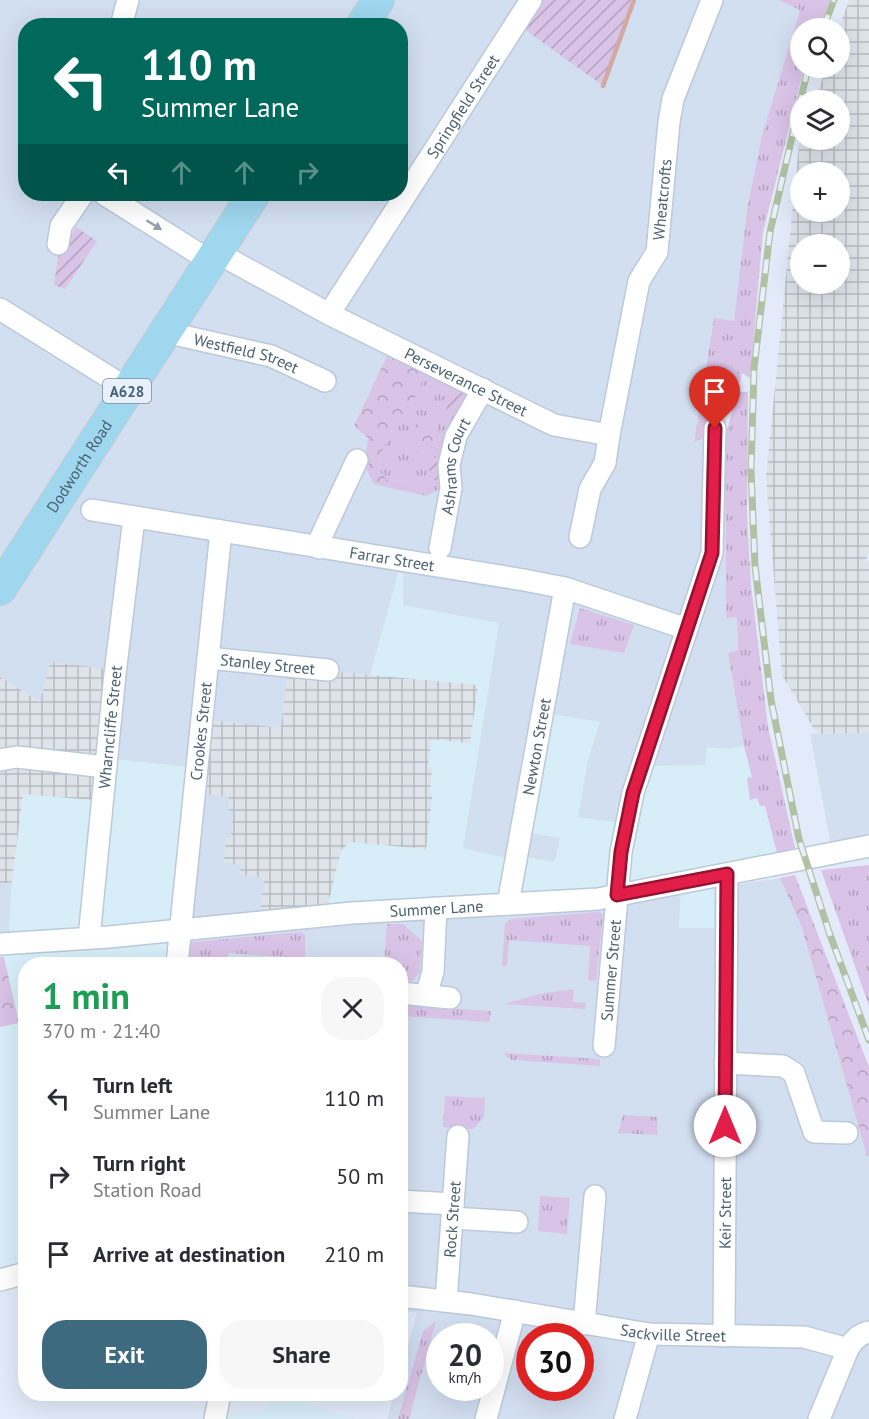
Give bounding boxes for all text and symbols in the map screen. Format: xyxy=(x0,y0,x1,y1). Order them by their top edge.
map controls xyxy=(790,18,850,294)
button: search xyxy=(790,18,850,78)
text: 110 m xyxy=(141,37,257,92)
icon: left xyxy=(42,42,120,120)
street label: Springfield Street xyxy=(422,50,504,162)
text: Summer Lane xyxy=(141,90,299,124)
button: layers xyxy=(790,90,850,150)
icon: left xyxy=(102,156,135,189)
icon: ahead xyxy=(165,156,198,189)
icon: ahead xyxy=(228,156,261,189)
icon: right xyxy=(291,156,324,189)
street label: Wheatcrofts xyxy=(648,158,676,241)
button: + xyxy=(790,162,850,222)
one-way arrow xyxy=(146,219,162,230)
button: − xyxy=(790,234,850,294)
street label: Westfield Street xyxy=(192,329,302,378)
street label: Perseverance Street xyxy=(401,343,531,421)
pin xyxy=(689,366,740,428)
icon: arrive xyxy=(698,375,731,408)
road number: A628 xyxy=(103,379,151,403)
street label: Ashrams Court xyxy=(436,413,475,516)
street label: Dodworth Road xyxy=(42,416,116,516)
street label: Farrar Street xyxy=(348,542,437,575)
street label: Stanley Street xyxy=(219,649,317,679)
street label: Wharncliffe Street xyxy=(94,664,126,790)
street label: Crookes Street xyxy=(186,680,216,781)
street label: Newton Street xyxy=(518,696,555,797)
street label: Summer Lane xyxy=(389,896,484,921)
street label: Summer Street xyxy=(596,918,625,1022)
text: 1 min xyxy=(42,972,130,1019)
button: close xyxy=(321,977,384,1040)
text: 370 m · 21:40 xyxy=(42,1018,160,1044)
text: Turn left xyxy=(93,1071,173,1099)
icon: left xyxy=(42,1082,75,1115)
text: 110 m xyxy=(324,1084,384,1112)
position arrow xyxy=(693,1094,757,1158)
text: Summer Lane xyxy=(93,1099,210,1125)
text: Turn right xyxy=(93,1149,185,1177)
icon: right xyxy=(42,1160,75,1193)
text: 50 m xyxy=(336,1162,384,1190)
street label: Keir Street xyxy=(715,1176,735,1249)
text: Station Road xyxy=(93,1177,202,1203)
street label: Rock Street xyxy=(439,1180,465,1258)
icon: arrive xyxy=(42,1238,75,1271)
text: Arrive at destination xyxy=(93,1240,285,1268)
text: 210 m xyxy=(324,1240,384,1268)
street label: Sackville Street xyxy=(619,1319,727,1345)
button: Exit xyxy=(42,1320,207,1389)
button: Share xyxy=(219,1320,384,1389)
speed limit sign: 30 xyxy=(516,1323,594,1401)
text: 20 xyxy=(448,1335,482,1374)
text: km/h xyxy=(449,1368,481,1387)

